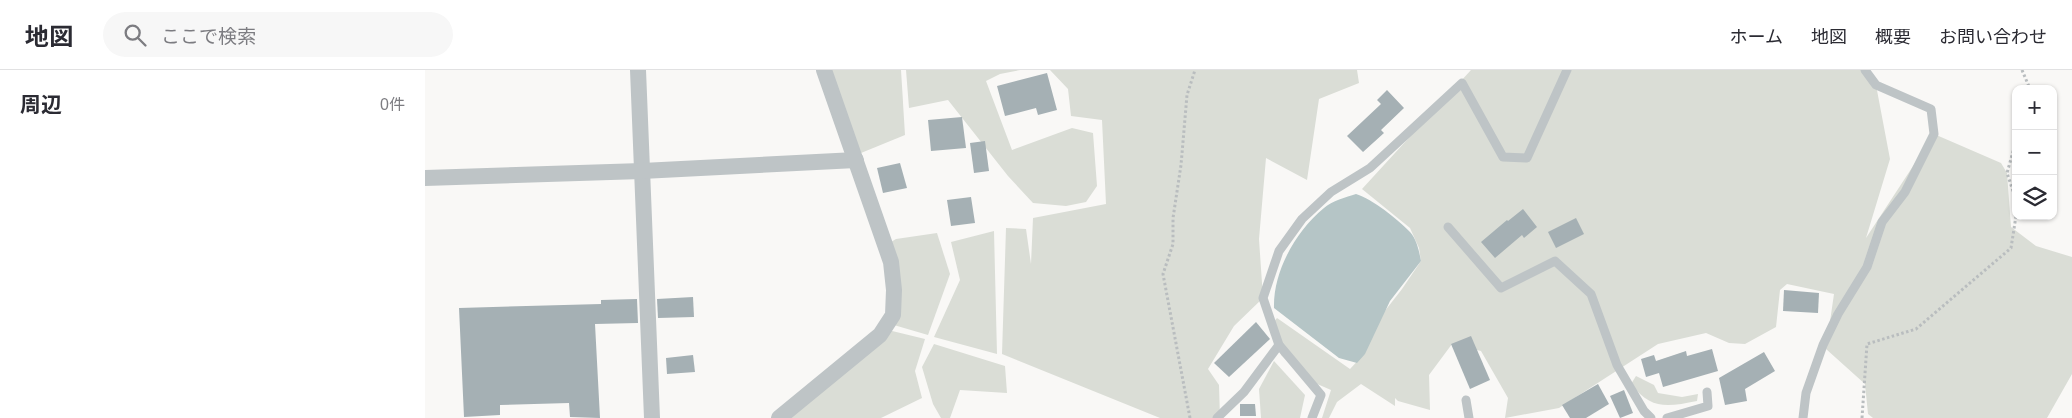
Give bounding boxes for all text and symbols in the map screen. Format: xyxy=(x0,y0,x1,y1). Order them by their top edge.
search box xyxy=(103,12,453,57)
icon: search xyxy=(121,21,149,49)
text: 地図 xyxy=(25,23,73,50)
text: ここで検索 xyxy=(161,26,256,47)
text: ホーム xyxy=(1730,27,1783,47)
text: 地図 xyxy=(1811,27,1847,47)
text: 概要 xyxy=(1875,27,1911,47)
text: お問い合わせ xyxy=(1939,27,2047,47)
map controls xyxy=(2012,85,2057,220)
button: + xyxy=(2012,85,2057,130)
text: 周辺 xyxy=(20,93,62,116)
text: 0件 xyxy=(380,96,405,113)
button: − xyxy=(2012,130,2057,175)
button: layers xyxy=(2012,175,2057,220)

